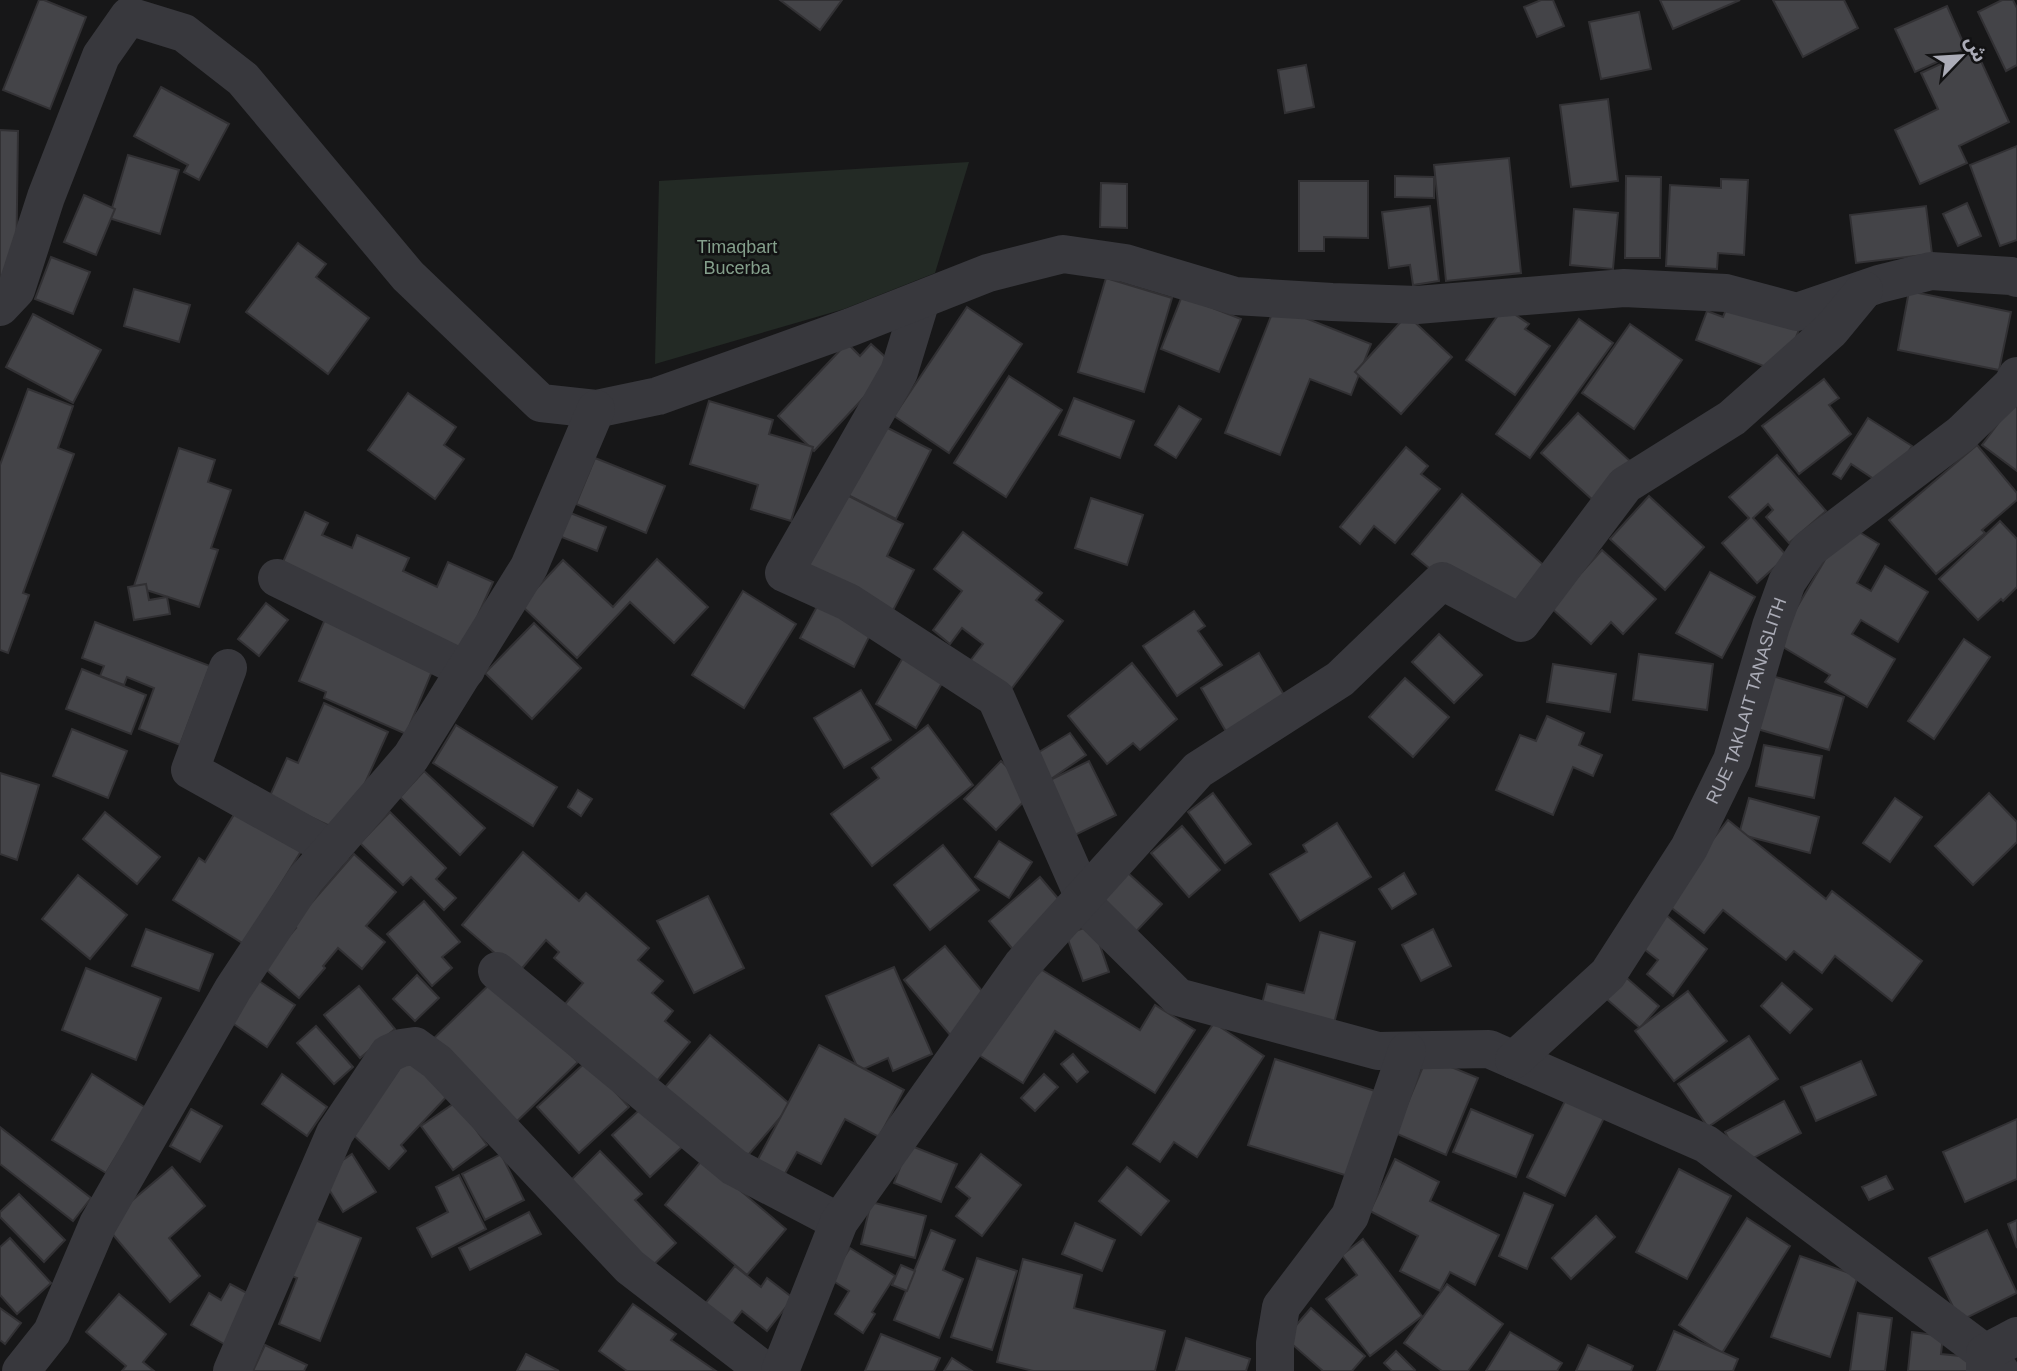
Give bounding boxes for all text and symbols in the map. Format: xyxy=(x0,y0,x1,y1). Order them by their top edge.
north arrow xyxy=(1926,21,1996,91)
text: ش xyxy=(1961,33,1991,65)
park label: Timaqbart Bucerba xyxy=(697,237,777,278)
street label: RUE TAKLAIT TANASLITH xyxy=(1702,595,1791,807)

